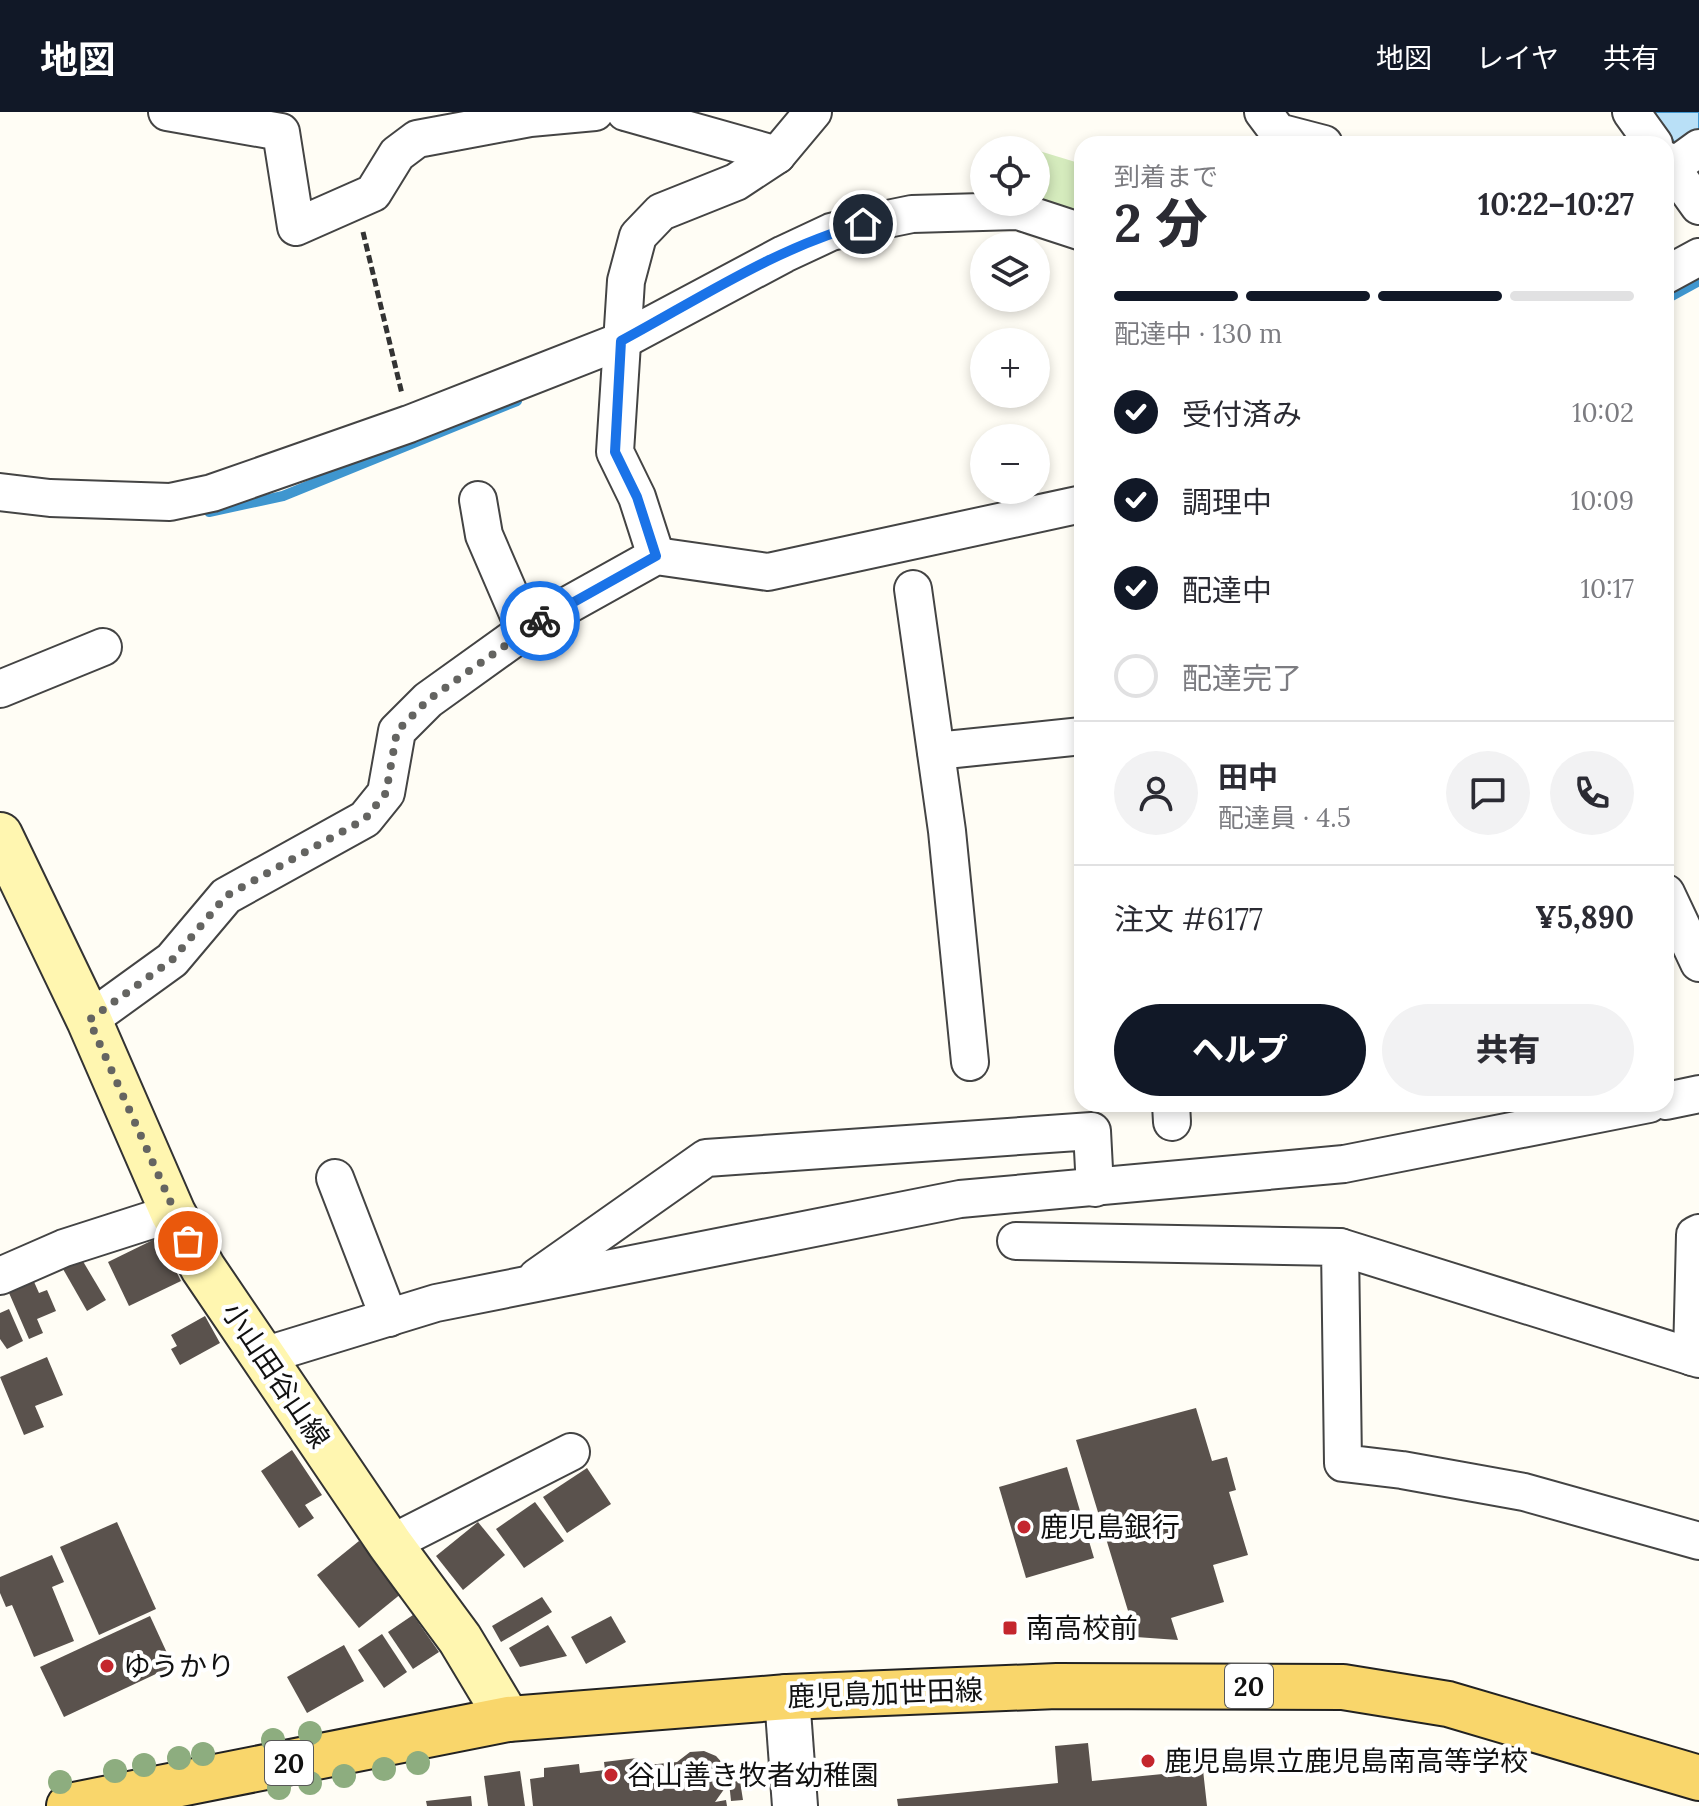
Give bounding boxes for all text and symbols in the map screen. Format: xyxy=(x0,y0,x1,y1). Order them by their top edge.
text: 地図 xyxy=(40,35,116,83)
text: 地図 xyxy=(1376,40,1432,76)
text: レイヤ xyxy=(1476,40,1559,76)
text: 共有 xyxy=(1603,40,1659,76)
map controls xyxy=(970,136,1050,504)
button: locate xyxy=(970,136,1050,216)
text: 到着まで xyxy=(1114,160,1218,193)
text: 10:22–10:27 xyxy=(1478,185,1634,223)
pin xyxy=(829,190,897,258)
text: 2 分 xyxy=(1114,190,1207,256)
icon: home xyxy=(841,202,885,246)
button: layers xyxy=(970,232,1050,312)
text: 配達中 · 130 m xyxy=(1114,317,1282,350)
button: + xyxy=(970,328,1050,408)
icon: check xyxy=(1114,390,1158,434)
text: 受付済み xyxy=(1182,395,1302,433)
text: 10:02 xyxy=(1572,396,1634,429)
button: − xyxy=(970,424,1050,504)
icon: check xyxy=(1114,478,1158,522)
text: 調理中 xyxy=(1182,483,1272,521)
text: 10:09 xyxy=(1571,484,1634,517)
icon: check xyxy=(1114,566,1158,610)
text: 配達中 xyxy=(1182,571,1272,609)
text: 10:17 xyxy=(1580,572,1634,605)
courier xyxy=(500,581,580,661)
icon: bike xyxy=(518,599,562,643)
text: 配達完了 xyxy=(1182,659,1302,697)
button: person xyxy=(1114,751,1198,835)
button: chat xyxy=(1446,751,1530,835)
button: phone xyxy=(1550,751,1634,835)
text: 田中 xyxy=(1218,758,1278,796)
text: 配達員 · 4.5 xyxy=(1218,801,1351,834)
text: ¥5,890 xyxy=(1535,898,1634,936)
text: 注文 #6177 xyxy=(1114,900,1263,938)
button: ヘルプ xyxy=(1114,1004,1366,1096)
button: 共有 xyxy=(1382,1004,1634,1096)
pin xyxy=(154,1207,222,1275)
icon: bag xyxy=(166,1219,210,1263)
street label: 小山田谷山線 xyxy=(214,1295,338,1455)
place label: 鹿児島銀行 xyxy=(1040,1509,1180,1545)
marker: 鹿児島銀行 xyxy=(1015,1518,1033,1536)
place label: 南高校前 xyxy=(1026,1610,1138,1646)
marker: 南高校前 xyxy=(1001,1619,1019,1637)
place label: ゆうかり xyxy=(123,1648,235,1684)
marker: ゆうかり xyxy=(98,1657,116,1675)
road number: 20 xyxy=(1225,1664,1273,1708)
street label: 鹿児島加世田線 xyxy=(786,1672,984,1714)
road number: 20 xyxy=(265,1741,313,1785)
place label: 鹿児島県立鹿児島南高等学校 xyxy=(1164,1743,1528,1779)
marker: 鹿児島県立鹿児島南高等学校 xyxy=(1139,1752,1157,1770)
place label: 谷山善き牧者幼稚園 xyxy=(627,1757,879,1793)
marker: 谷山善き牧者幼稚園 xyxy=(602,1766,620,1784)

